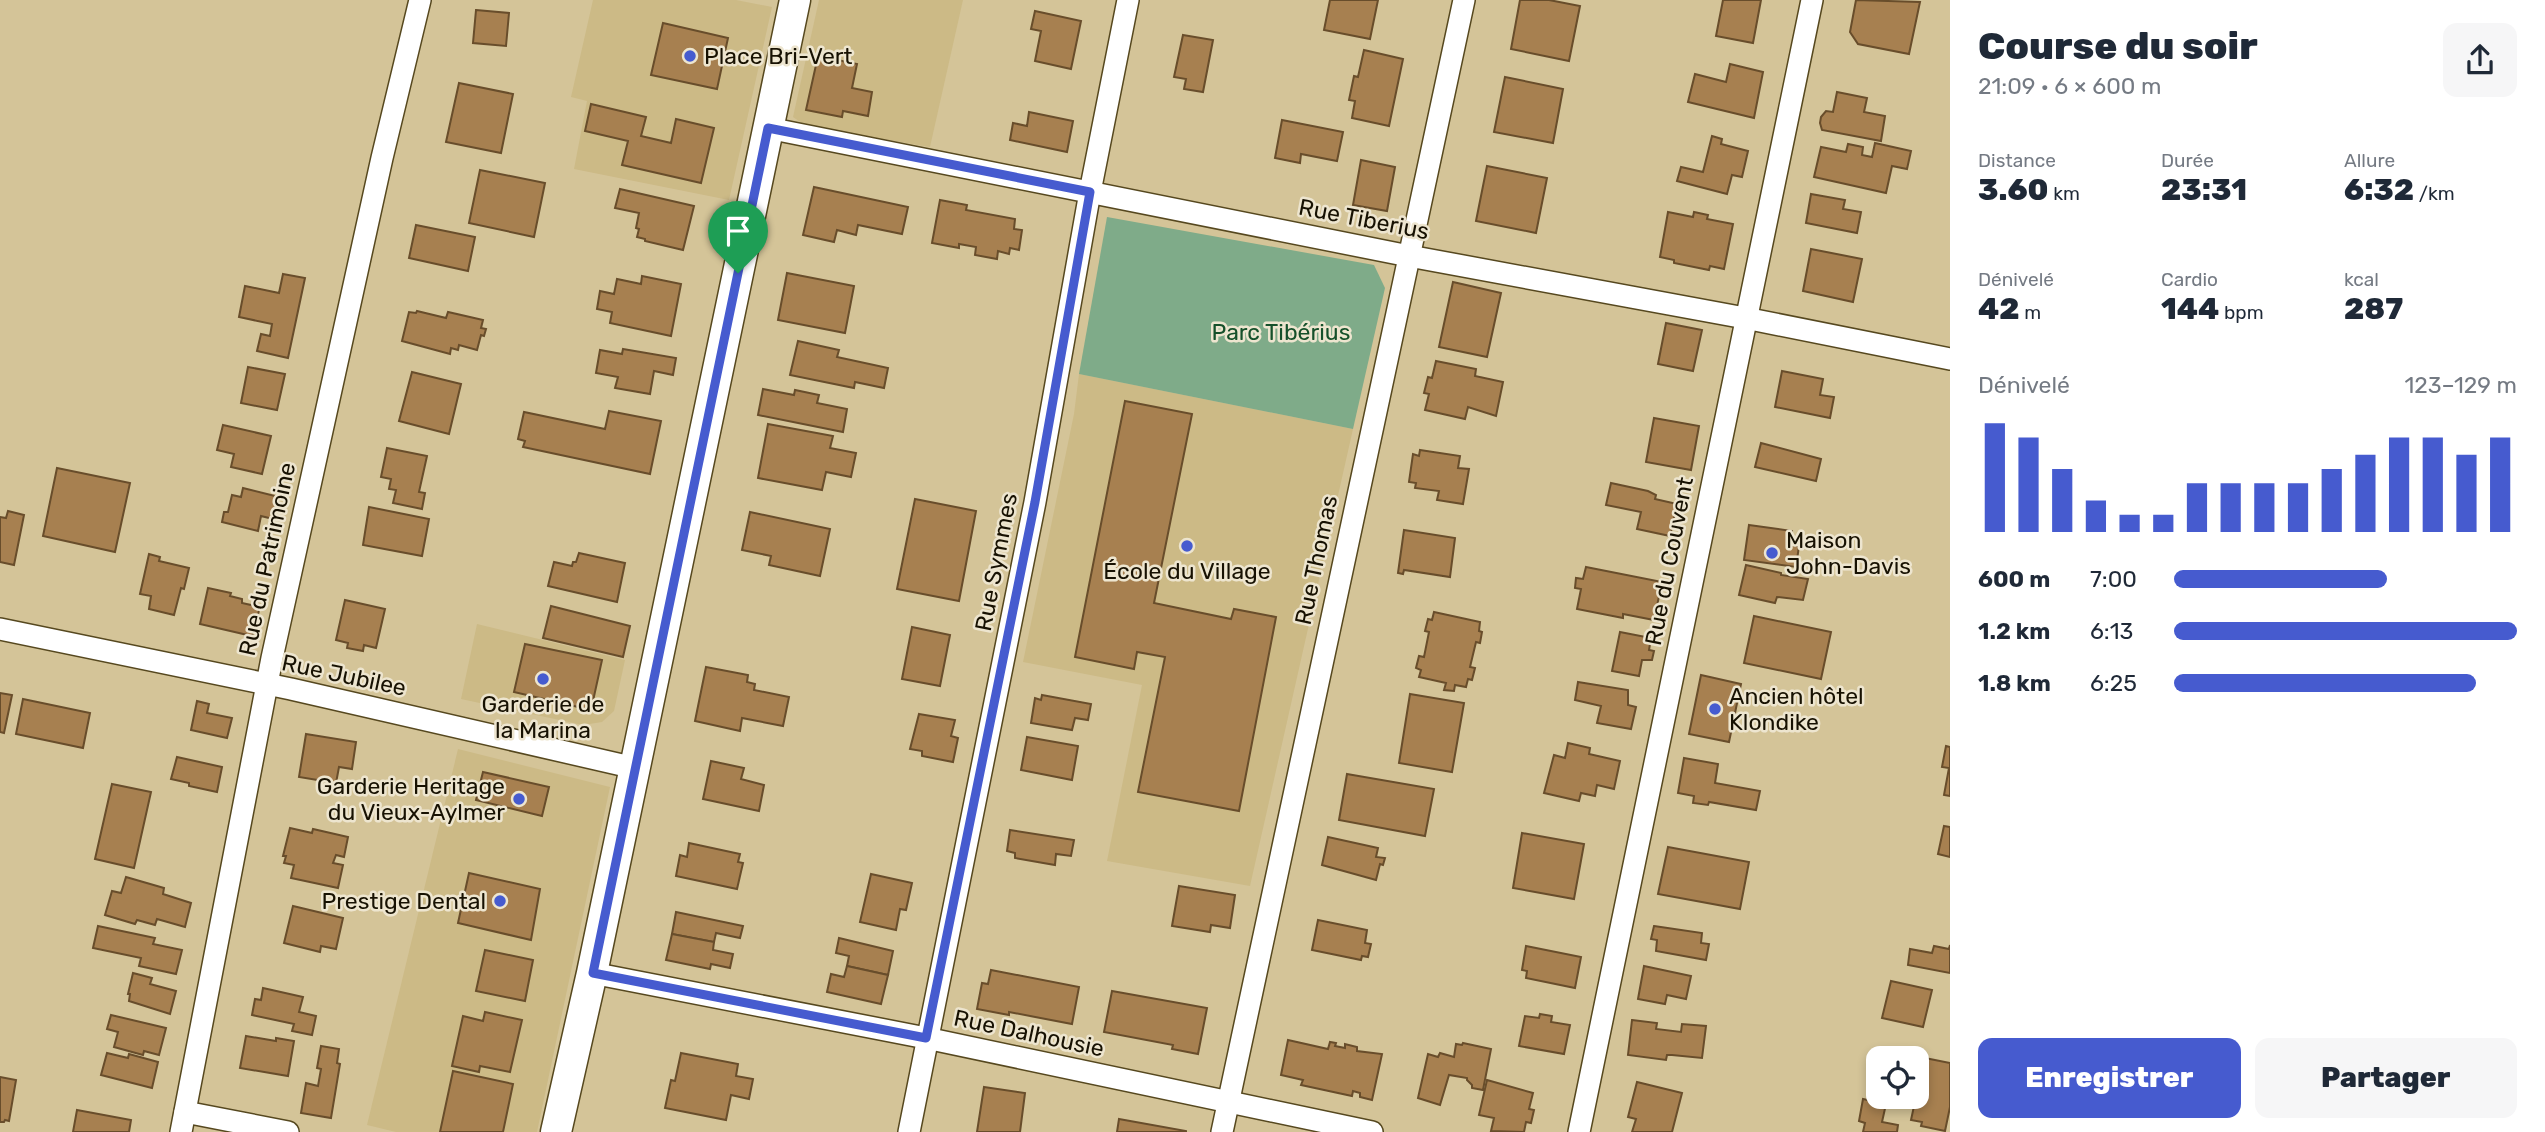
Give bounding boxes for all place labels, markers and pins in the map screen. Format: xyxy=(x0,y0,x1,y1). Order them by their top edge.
place label: Place Bri-Vert xyxy=(704,42,853,70)
marker: Place Bri-Vert xyxy=(682,48,698,64)
pin xyxy=(708,201,768,273)
place label: Maison John-Davis xyxy=(1786,526,1911,580)
marker: École du Village xyxy=(1179,538,1195,554)
marker: Maison John-Davis xyxy=(1764,545,1780,561)
place label: École du Village xyxy=(1103,557,1271,585)
marker: Garderie de la Marina xyxy=(535,671,551,687)
place label: Ancien hôtel Klondike xyxy=(1729,682,1864,736)
place label: Garderie de la Marina xyxy=(482,690,604,744)
marker: Ancien hôtel Klondike xyxy=(1707,701,1723,717)
place label: Garderie Heritage du Vieux-Aylmer xyxy=(317,772,505,826)
marker: Garderie Heritage du Vieux-Aylmer xyxy=(511,791,527,807)
place label: Prestige Dental xyxy=(322,887,486,915)
marker: Prestige Dental xyxy=(492,893,508,909)

